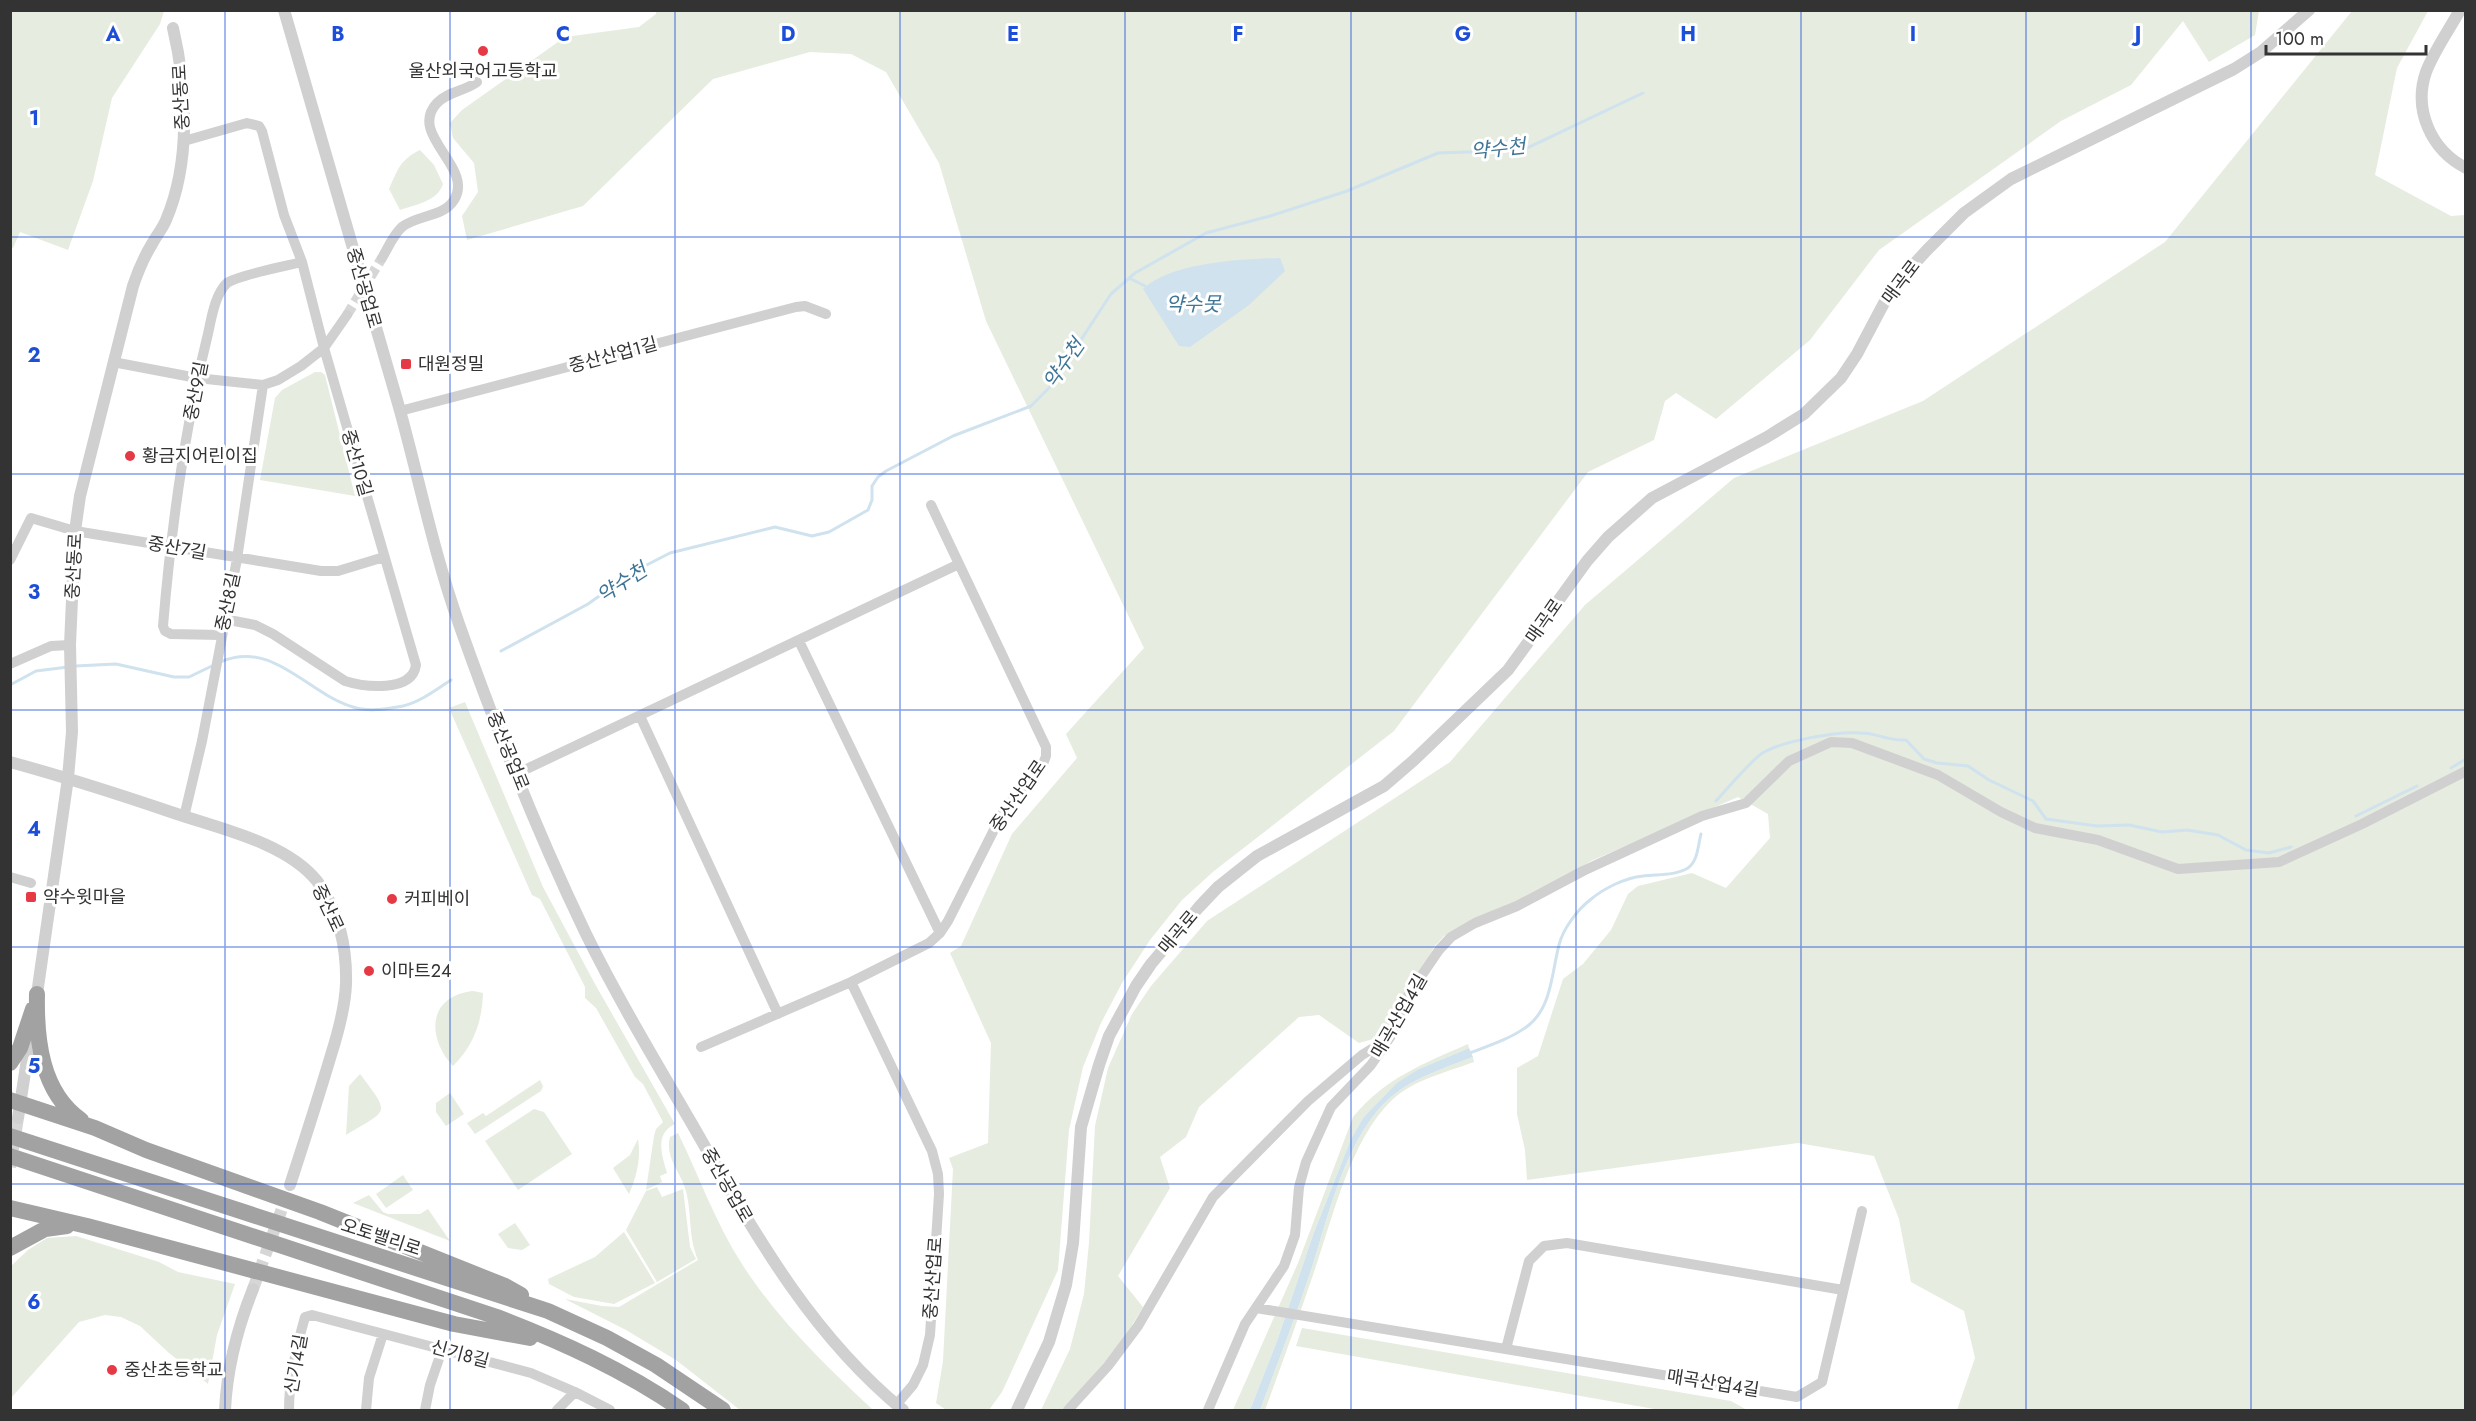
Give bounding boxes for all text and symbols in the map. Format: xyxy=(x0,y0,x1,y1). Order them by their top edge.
scale bar xyxy=(2266,18,2426,56)
text: A xyxy=(105,20,121,49)
text: B xyxy=(331,20,345,49)
text: C xyxy=(556,20,570,49)
text: D xyxy=(781,20,795,49)
text: E xyxy=(1007,20,1019,49)
text: F xyxy=(1232,20,1244,49)
text: G xyxy=(1455,20,1471,49)
text: H xyxy=(1680,20,1696,49)
text: I xyxy=(1910,20,1916,49)
text: J xyxy=(2131,20,2141,49)
text: 100 m xyxy=(2275,26,2324,52)
marker: 울산외국어고등학교 xyxy=(476,44,490,58)
place label: 울산외국어고등학교 xyxy=(408,58,558,84)
street label: 중산동로 xyxy=(166,63,196,131)
text: 1 xyxy=(29,104,39,133)
water label: 약수천 xyxy=(1469,131,1530,166)
street label: 중산공업로 xyxy=(340,245,388,331)
street label: 매곡로 xyxy=(1876,254,1926,310)
water label: 약수못 xyxy=(1165,290,1222,319)
street label: 중산산업1길 xyxy=(566,331,660,379)
water label: 약수천 xyxy=(1036,331,1093,395)
text: 2 xyxy=(27,341,41,370)
place label: 대원정밀 xyxy=(418,351,484,377)
marker: 대원정밀 xyxy=(399,357,413,371)
street label: 중산9길 xyxy=(178,359,214,423)
street label: 중산10길 xyxy=(335,426,379,500)
place label: 황금지어린이집 xyxy=(142,443,258,469)
marker: 황금지어린이집 xyxy=(123,449,137,463)
street label: 중산7길 xyxy=(146,530,208,566)
street label: 중산동로 xyxy=(59,532,89,600)
water label: 약수천 xyxy=(591,554,655,610)
street label: 중산8길 xyxy=(209,570,247,634)
text: 3 xyxy=(28,578,40,607)
street label: 매곡로 xyxy=(1519,593,1569,649)
street label: 중산공업로 xyxy=(480,708,536,794)
street label: 중산산업로 xyxy=(984,755,1052,837)
text: 4 xyxy=(27,815,41,844)
street label: 중산로 xyxy=(306,880,350,936)
place label: 약수윗마을 xyxy=(43,884,126,910)
place label: 커피베이 xyxy=(404,886,470,912)
marker: 약수윗마을 xyxy=(24,890,38,904)
marker: 커피베이 xyxy=(385,892,399,906)
street label: 매곡로 xyxy=(1152,905,1204,959)
place label: 이마트24 xyxy=(381,958,451,984)
marker: 이마트24 xyxy=(362,964,376,978)
street label: 매곡산업4길 xyxy=(1364,969,1434,1063)
text: 5 xyxy=(28,1052,41,1081)
street label: 중산공업로 xyxy=(695,1143,759,1227)
street label: 오토밸리로 xyxy=(338,1212,424,1262)
street label: 중산산업로 xyxy=(917,1236,949,1320)
text: 6 xyxy=(27,1288,41,1317)
street label: 신기4길 xyxy=(278,1332,314,1396)
street label: 신기8길 xyxy=(428,1334,492,1374)
place label: 중산초등학교 xyxy=(124,1357,223,1383)
marker: 중산초등학교 xyxy=(105,1363,119,1377)
street label: 매곡산업4길 xyxy=(1665,1363,1761,1403)

